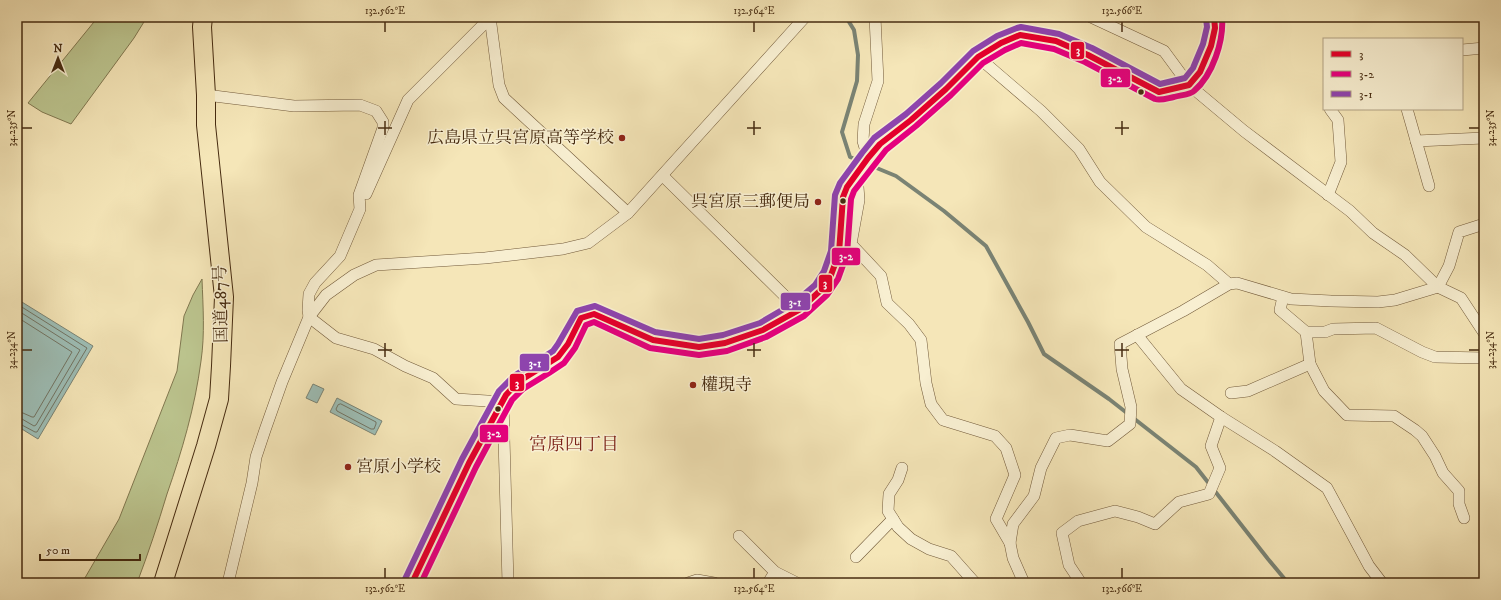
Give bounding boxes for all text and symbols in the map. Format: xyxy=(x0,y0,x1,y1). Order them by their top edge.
text: 132.562°E xyxy=(365,5,405,17)
text: 132.564°E xyxy=(734,5,774,17)
text: 132.566°E xyxy=(1102,5,1142,17)
north arrow xyxy=(38,38,78,78)
legend xyxy=(1323,38,1463,110)
line badge: 3 xyxy=(1070,41,1085,60)
text: N xyxy=(53,42,63,56)
text: 3 xyxy=(1076,44,1080,58)
text: 3 xyxy=(1359,47,1363,62)
text: 3-2 xyxy=(1359,67,1374,82)
line badge: 3-2 xyxy=(1100,68,1131,88)
text: 3-2 xyxy=(1108,72,1123,86)
unlabelled marker xyxy=(1136,87,1146,97)
text: 3-1 xyxy=(1359,87,1373,102)
text: 34.235°N xyxy=(6,109,18,147)
text: 34.235°N xyxy=(1485,109,1497,147)
place label: 広島県立呉宮原高等学校 xyxy=(427,127,614,149)
marker: 広島県立呉宮原高等学校 xyxy=(617,133,627,143)
place label: 呉宮原三郵便局 xyxy=(691,191,810,213)
unlabelled marker xyxy=(838,196,848,206)
marker: 呉宮原三郵便局 xyxy=(813,197,823,207)
line badge: 3-2 xyxy=(831,247,861,266)
text: 3-2 xyxy=(839,250,854,264)
street label: 国道487号 xyxy=(209,265,233,343)
line badge: 3 xyxy=(818,274,833,293)
text: 3 xyxy=(823,277,827,291)
line badge: 3-1 xyxy=(780,292,811,311)
text: 3-1 xyxy=(789,296,801,310)
text: 34.234°N xyxy=(6,331,18,369)
text: 34.234°N xyxy=(1485,331,1497,369)
line badge: 3-1 xyxy=(519,353,550,372)
text: 3-1 xyxy=(529,357,541,371)
line badge: 3 xyxy=(509,373,525,392)
place label: 權現寺 xyxy=(701,374,752,396)
text: 3 xyxy=(515,377,519,391)
marker: 權現寺 xyxy=(688,380,698,390)
unlabelled marker xyxy=(493,404,503,414)
line badge: 3-2 xyxy=(479,424,509,443)
text: 3-2 xyxy=(487,427,502,441)
district label: 宮原四丁目 xyxy=(529,434,619,456)
place label: 宮原小学校 xyxy=(356,456,441,478)
marker: 宮原小学校 xyxy=(343,462,353,472)
scale bar xyxy=(40,536,140,562)
text: 50 m xyxy=(46,543,70,558)
text: 132.562°E xyxy=(365,583,405,595)
text: 132.564°E xyxy=(734,583,774,595)
text: 132.566°E xyxy=(1102,583,1142,595)

